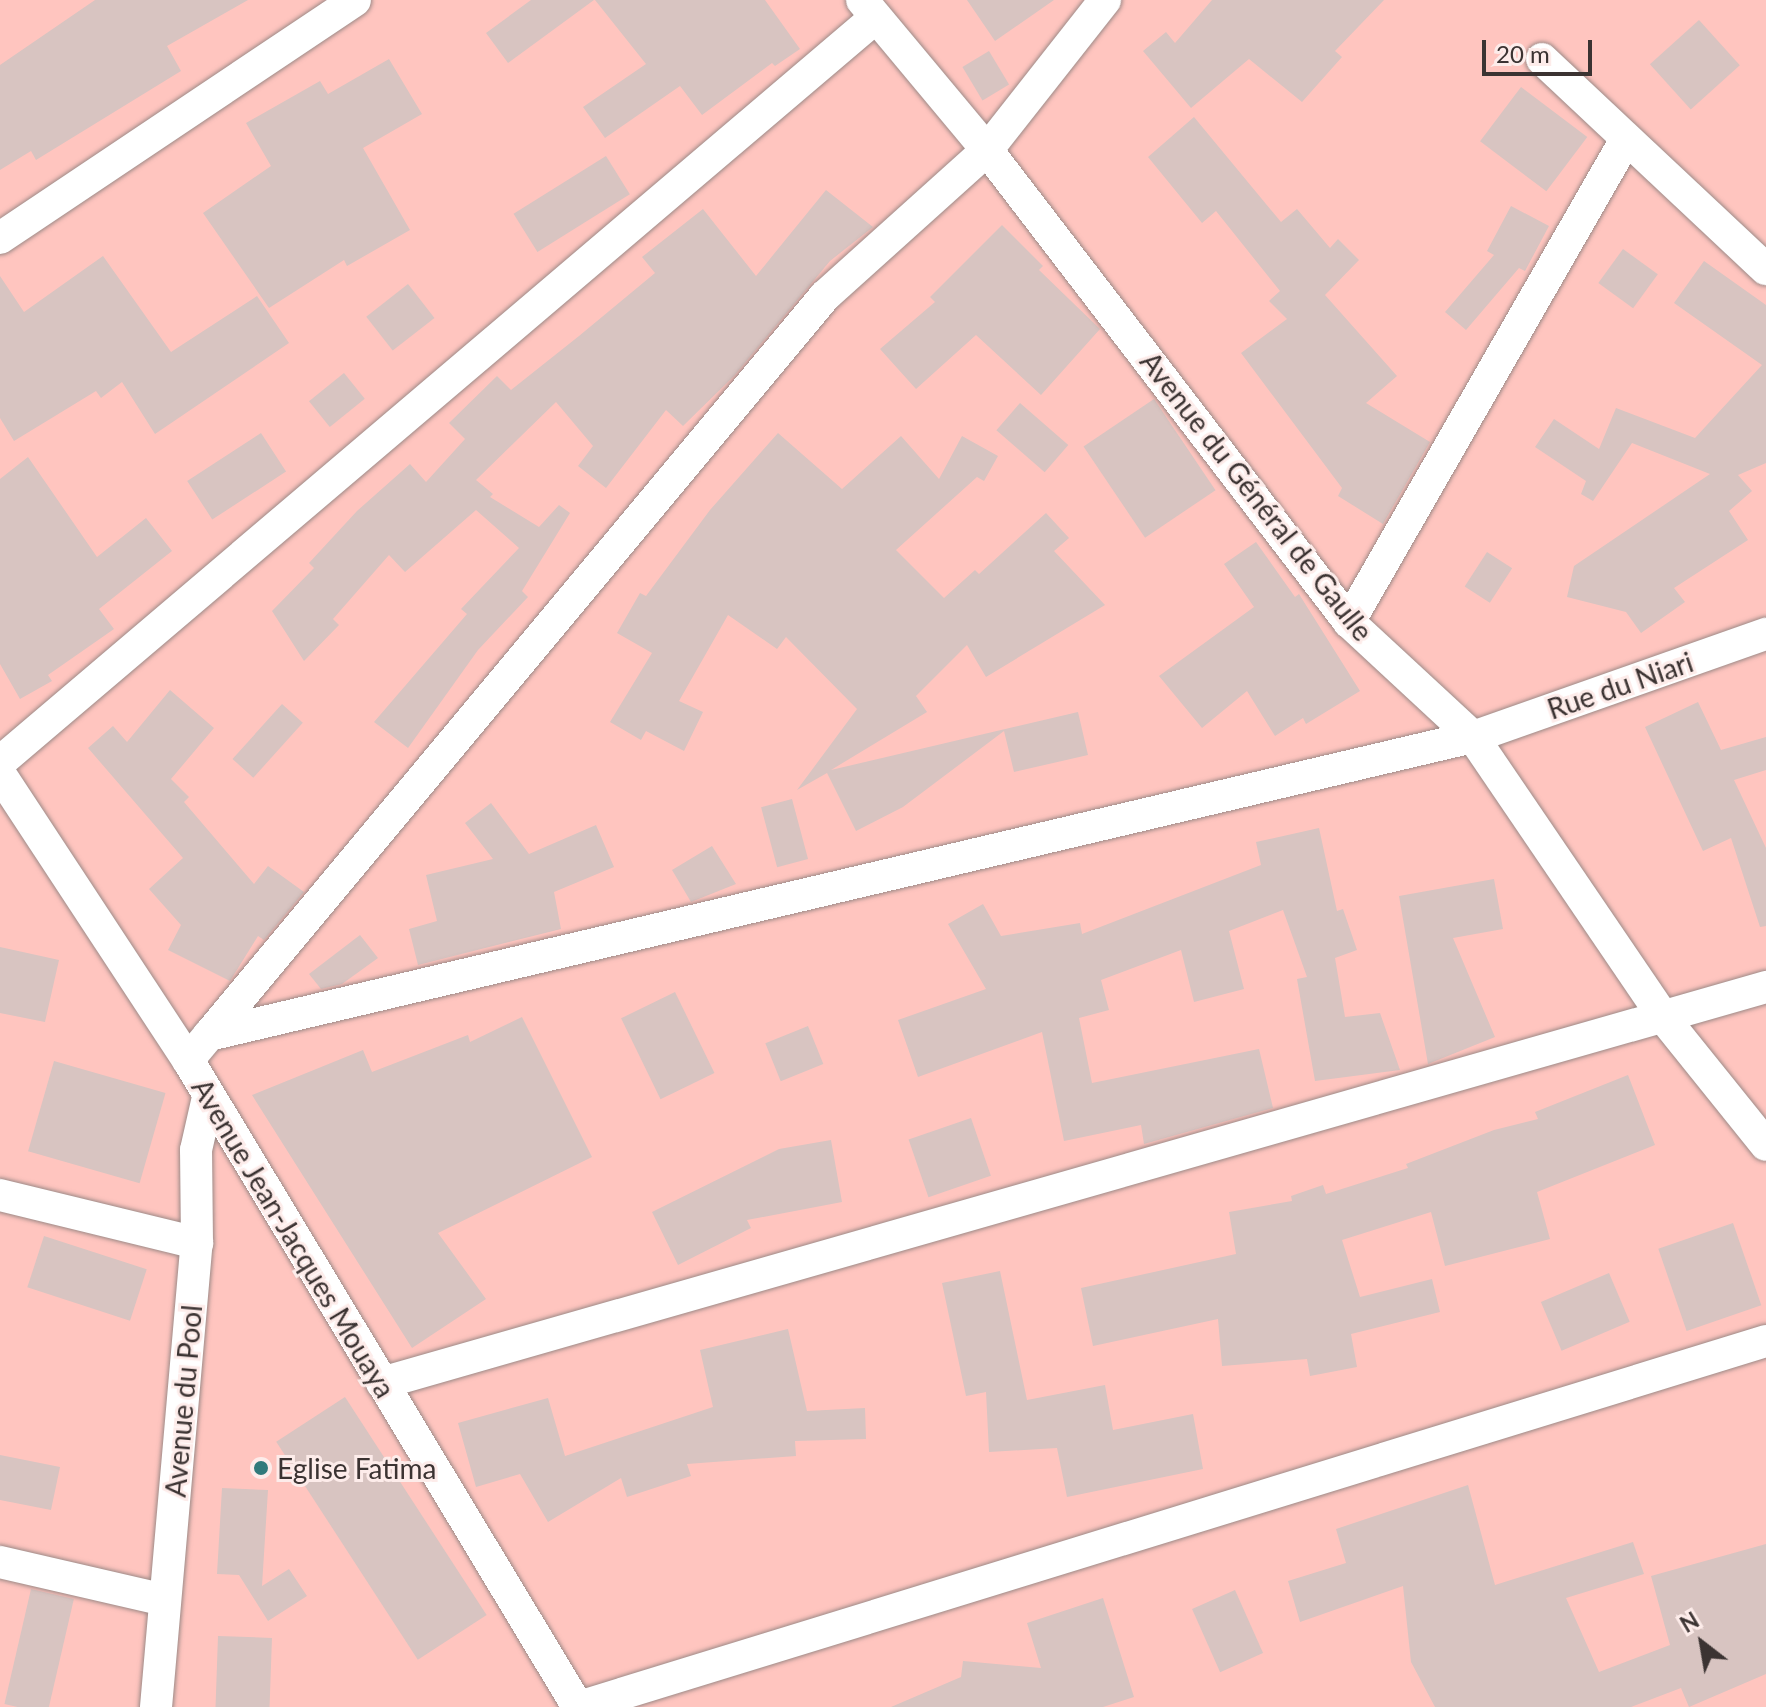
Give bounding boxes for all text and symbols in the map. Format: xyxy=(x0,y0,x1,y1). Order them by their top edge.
scale bar xyxy=(1486,24,1596,74)
text: 20 m xyxy=(1496,39,1550,68)
street label: Avenue du Général de Gaulle xyxy=(1134,345,1380,647)
street label: Rue du Niari xyxy=(1543,644,1697,726)
street label: Avenue Jean-Jacques Mouaya xyxy=(185,1072,403,1404)
street label: Avenue du Pool xyxy=(158,1304,208,1498)
place label: Eglise Fatima xyxy=(277,1451,437,1485)
marker: Eglise Fatima xyxy=(252,1459,270,1477)
north arrow xyxy=(1662,1603,1742,1683)
text: N xyxy=(1675,1606,1704,1638)

